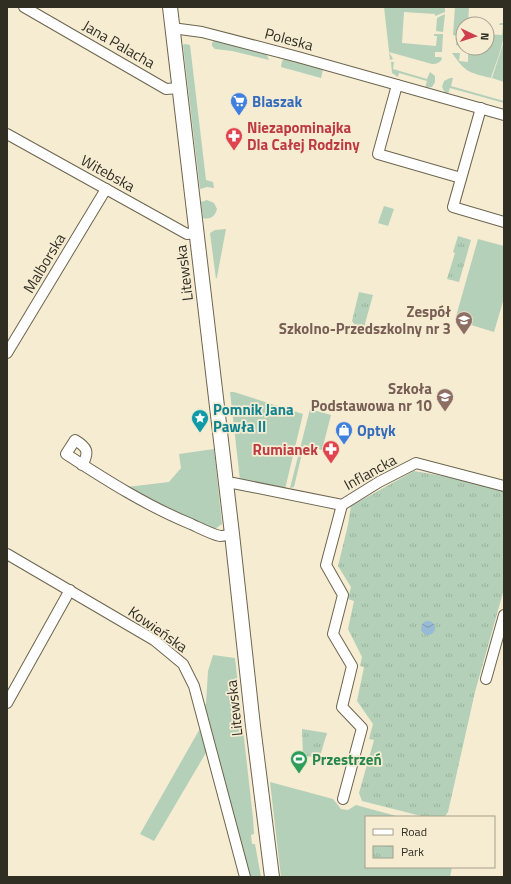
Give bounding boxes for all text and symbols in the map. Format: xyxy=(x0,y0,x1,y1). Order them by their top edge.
street label: Jana Palacha xyxy=(79,14,160,74)
north arrow xyxy=(455,16,495,56)
street label: Poleska xyxy=(262,21,316,57)
text: N xyxy=(477,32,493,41)
place label: Blaszak xyxy=(252,90,302,113)
supermarket icon: Blaszak xyxy=(229,91,249,116)
place label: Niezapominajka Dla Całej Rodziny xyxy=(247,116,360,156)
pharmacy icon: Niezapominajka Dla Całej Rodziny xyxy=(224,126,244,151)
street label: Witebska xyxy=(77,149,140,198)
street label: Malborska xyxy=(17,228,71,297)
street label: Litewska xyxy=(169,243,199,302)
place label: Zespół Szkolno-Przedszkolny nr 3 xyxy=(279,300,451,340)
school or university icon: Zespół Szkolno-Przedszkolny nr 3 xyxy=(454,310,474,335)
place label: Szkoła Podstawowa nr 10 xyxy=(311,377,433,417)
school or university icon: Szkoła Podstawowa nr 10 xyxy=(435,387,455,412)
place label: Pomnik Jana Pawła II xyxy=(213,398,294,438)
place icon: Pomnik Jana Pawła II xyxy=(190,408,210,433)
place label: Optyk xyxy=(357,419,396,442)
shop icon: Optyk xyxy=(334,420,354,445)
place label: Rumianek xyxy=(253,438,318,461)
pharmacy icon: Rumianek xyxy=(321,439,341,464)
street label: Inflancka xyxy=(340,448,401,496)
street label: Kowieńska xyxy=(123,600,193,658)
street label: Litewska xyxy=(220,678,248,737)
place label: Przestrzeń xyxy=(312,748,382,771)
sports icon: Przestrzeń xyxy=(289,749,309,774)
legend xyxy=(365,816,495,868)
text: Road xyxy=(401,822,427,841)
text: Park xyxy=(401,842,424,861)

